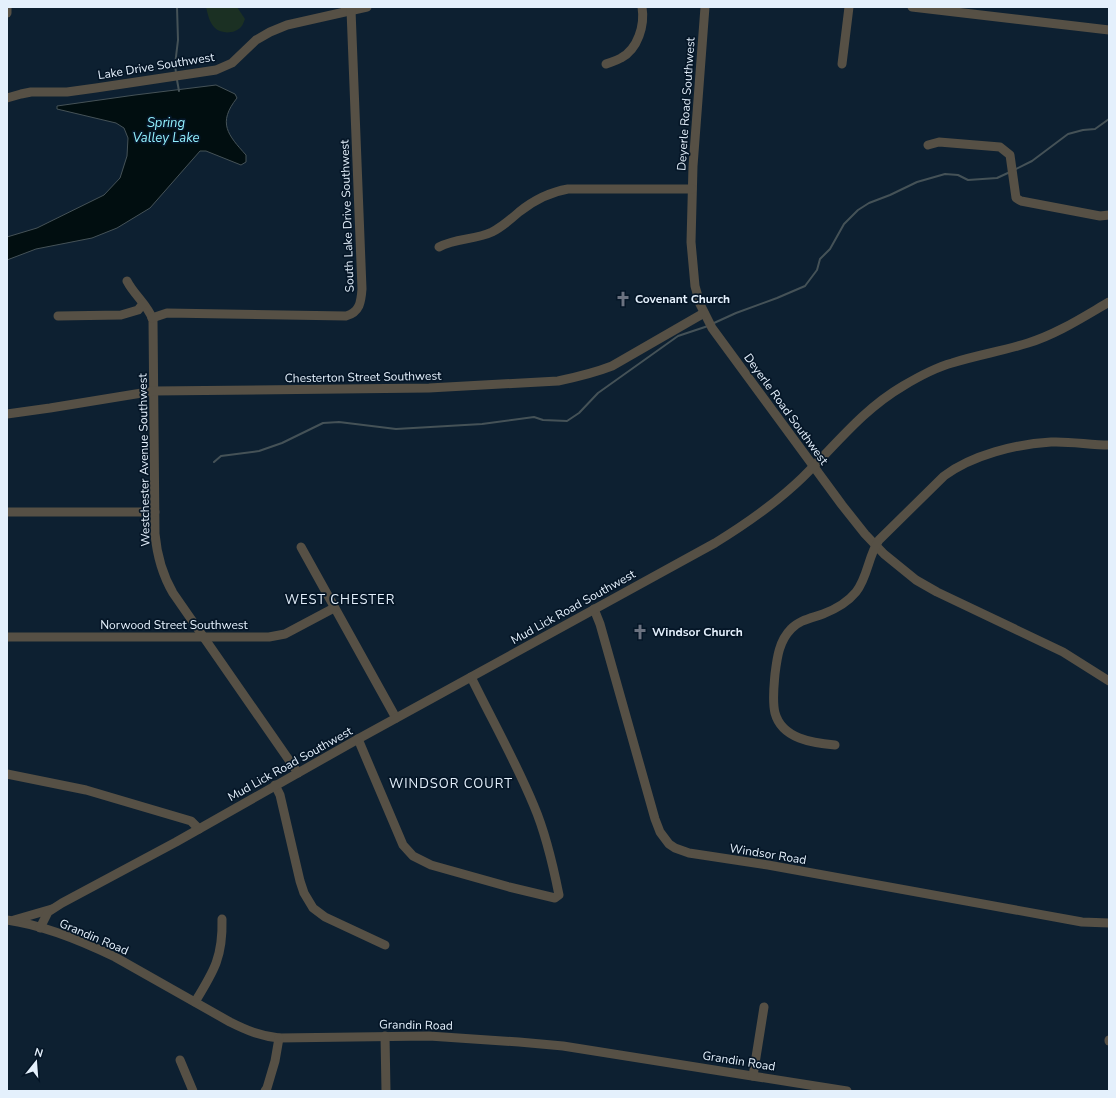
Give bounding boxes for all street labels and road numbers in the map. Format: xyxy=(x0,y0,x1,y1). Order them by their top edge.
street label: Deyerle Road Southwest xyxy=(673,36,699,171)
street label: Lake Drive Southwest xyxy=(97,49,216,83)
street label: South Lake Drive Southwest xyxy=(336,139,358,293)
street label: Deyerle Road Southwest xyxy=(740,350,832,469)
street label: Chesterton Street Southwest xyxy=(285,368,442,386)
street label: Westchester Avenue Southwest xyxy=(134,373,154,547)
street label: Mud Lick Road Southwest xyxy=(508,566,639,648)
street label: Norwood Street Southwest xyxy=(100,617,249,633)
street label: Mud Lick Road Southwest xyxy=(225,723,356,805)
street label: Windsor Road xyxy=(728,840,808,868)
street label: Grandin Road xyxy=(57,915,131,959)
street label: Grandin Road xyxy=(379,1016,453,1034)
street label: Grandin Road xyxy=(701,1047,777,1075)

